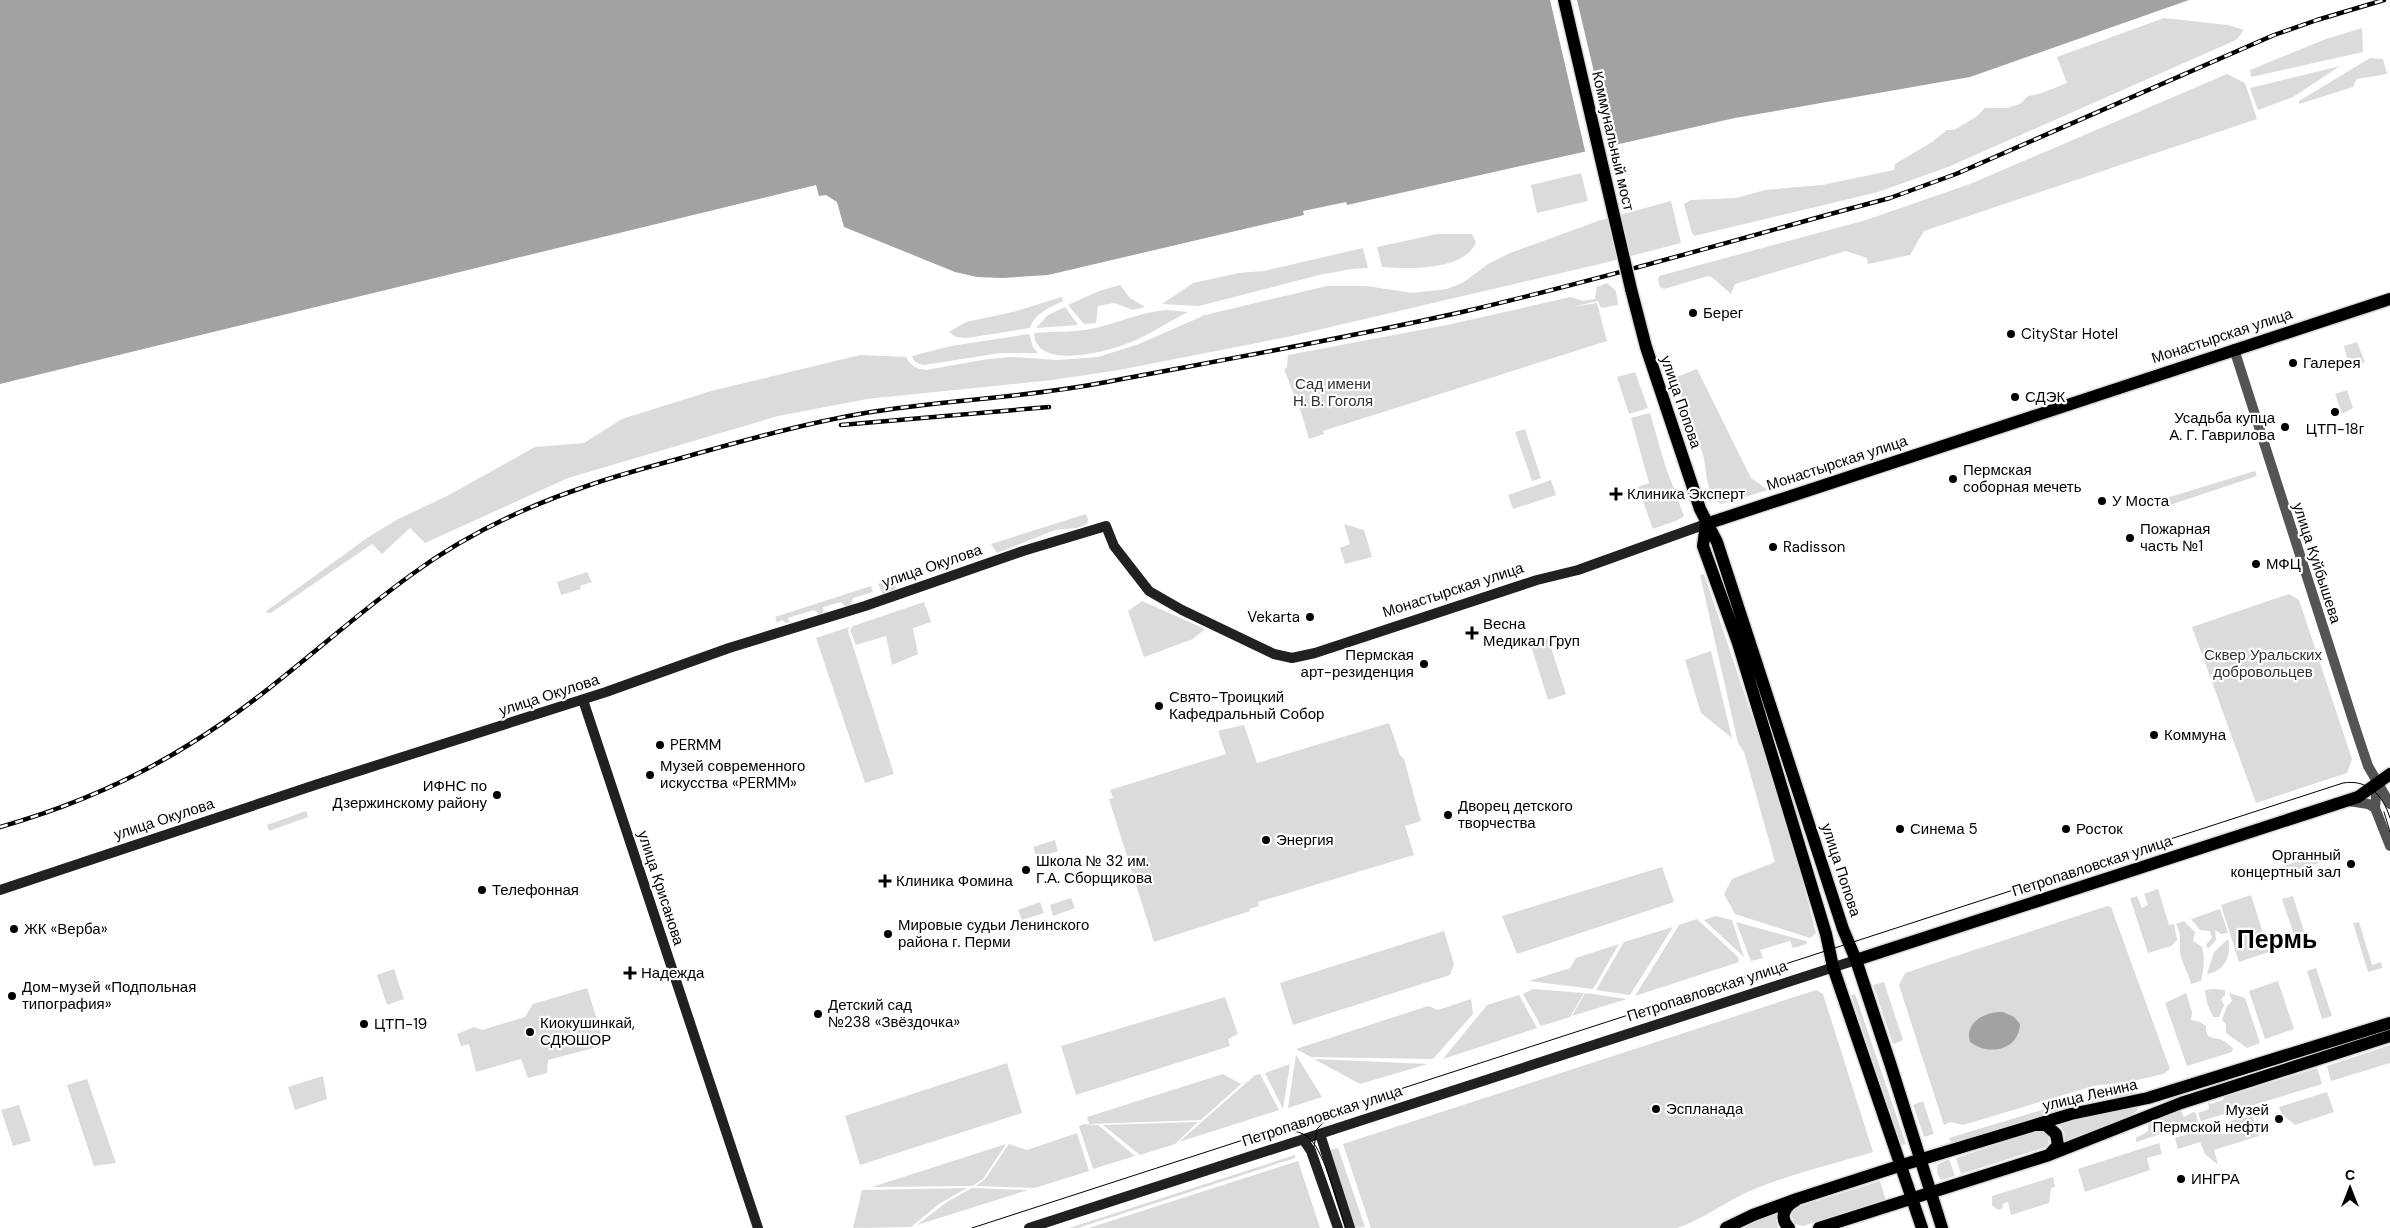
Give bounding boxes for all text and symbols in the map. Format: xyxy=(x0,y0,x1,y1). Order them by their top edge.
street label: Коммунальный мост xyxy=(1587,69,1639,213)
place label: Берег xyxy=(1703,303,1744,323)
street label: Монастырская улица xyxy=(2149,304,2296,368)
marker: Берег xyxy=(1687,307,1699,319)
place label: CityStar Hotel xyxy=(2021,324,2118,344)
marker: CityStar Hotel xyxy=(2005,328,2017,340)
street label: улица Попова xyxy=(1656,353,1706,452)
place label: Галерея xyxy=(2303,353,2361,373)
marker: Галерея xyxy=(2287,357,2299,369)
park label: Сад имени Н. В. Гоголя xyxy=(1293,374,1373,411)
place label: СДЭК xyxy=(2025,387,2065,407)
marker: СДЭК xyxy=(2009,391,2021,403)
marker: ЦТП-18г xyxy=(2329,406,2341,418)
place label: Усадьба купца А. Г. Гаврилова xyxy=(2169,408,2276,445)
place label: ЦТП-18г xyxy=(2306,419,2365,439)
marker: Усадьба купца А. Г. Гаврилова xyxy=(2279,421,2291,433)
street label: Монастырская улица xyxy=(1764,431,1911,495)
place label: Пермская соборная мечеть xyxy=(1963,460,2082,497)
marker: Пермская соборная мечеть xyxy=(1947,473,1959,485)
place label: Клиника Эксперт xyxy=(1627,484,1745,504)
marker: Клиника Эксперт xyxy=(1609,487,1623,501)
place label: У Моста xyxy=(2112,491,2170,511)
marker: У Моста xyxy=(2096,495,2108,507)
street label: улица Куйбышева xyxy=(2288,500,2346,627)
place label: Пожарная часть №1 xyxy=(2140,519,2210,556)
marker: Пожарная часть №1 xyxy=(2124,532,2136,544)
place label: Radisson xyxy=(1783,537,1845,557)
street label: улица Окулова xyxy=(879,539,985,592)
marker: Radisson xyxy=(1767,541,1779,553)
place label: МФЦ xyxy=(2266,554,2301,574)
street label: Монастырская улица xyxy=(1380,558,1527,622)
marker: МФЦ xyxy=(2250,558,2262,570)
place label: Vekarta xyxy=(1247,607,1300,627)
marker: Vekarta xyxy=(1304,611,1316,623)
place label: Весна Медикал Груп xyxy=(1483,614,1580,651)
marker: Весна Медикал Груп xyxy=(1465,626,1479,640)
place label: Пермская арт-резиденция xyxy=(1301,645,1414,682)
park label: Сквер Уральских добровольцев xyxy=(2204,645,2322,682)
marker: Пермская арт-резиденция xyxy=(1418,658,1430,670)
street label: улица Окулова xyxy=(496,669,602,721)
place label: Свято-Троицкий Кафедральный Собор xyxy=(1169,687,1324,724)
marker: Свято-Троицкий Кафедральный Собор xyxy=(1153,700,1165,712)
place label: Коммуна xyxy=(2164,725,2227,745)
marker: Коммуна xyxy=(2148,729,2160,741)
place label: PERMM xyxy=(670,735,721,755)
marker: PERMM xyxy=(654,739,666,751)
place label: Музей современного искусства «PERMM» xyxy=(660,756,805,793)
marker: Музей современного искусства «PERMM» xyxy=(644,769,656,781)
place label: ИФНС по Дзержинскому району xyxy=(333,776,487,813)
marker: ИФНС по Дзержинскому району xyxy=(491,789,503,801)
street label: улица Окулова xyxy=(111,793,217,845)
place label: Дворец детского творчества xyxy=(1458,796,1573,833)
marker: Дворец детского творчества xyxy=(1442,809,1454,821)
place label: Синема 5 xyxy=(1910,819,1978,839)
place label: Росток xyxy=(2076,819,2123,839)
street label: улица Попова xyxy=(1817,821,1866,920)
marker: Синема 5 xyxy=(1894,823,1906,835)
marker: Росток xyxy=(2060,823,2072,835)
street label: улица Крисанова xyxy=(633,828,689,948)
place label: Энергия xyxy=(1276,830,1334,850)
street label: Петропавловская улица xyxy=(2009,830,2175,901)
marker: Энергия xyxy=(1260,834,1272,846)
place label: Органный концертный зал xyxy=(2231,845,2341,882)
place label: Школа № 32 им. Г.А. Сборщикова xyxy=(1036,851,1153,888)
marker: Органный концертный зал xyxy=(2345,858,2357,870)
marker: Школа № 32 им. Г.А. Сборщикова xyxy=(1020,864,1032,876)
place label: Клиника Фомина xyxy=(896,871,1013,891)
marker: Клиника Фомина xyxy=(878,874,892,888)
place label: Телефонная xyxy=(492,880,579,900)
marker: Телефонная xyxy=(476,884,488,896)
place label: Мировые судьи Ленинского района г. Перми xyxy=(898,915,1089,952)
place label: ЖК «Верба» xyxy=(24,919,108,939)
marker: ЖК «Верба» xyxy=(8,923,20,935)
district label: Пермь xyxy=(2237,923,2317,956)
marker: Мировые судьи Ленинского района г. Перми xyxy=(882,928,894,940)
street label: Петропавловская улица xyxy=(1624,955,1790,1026)
place label: Надежда xyxy=(641,963,705,983)
marker: Надежда xyxy=(623,966,637,980)
place label: Дом-музей «Подпольная типография» xyxy=(22,977,196,1014)
marker: Дом-музей «Подпольная типография» xyxy=(6,990,18,1002)
place label: Детский сад №238 «Звёздочка» xyxy=(828,995,960,1032)
marker: Детский сад №238 «Звёздочка» xyxy=(812,1008,824,1020)
place label: Киокушинкай, СДЮШОР xyxy=(540,1013,635,1050)
place label: ЦТП-19 xyxy=(374,1014,427,1034)
marker: ЦТП-19 xyxy=(358,1018,370,1030)
marker: Киокушинкай, СДЮШОР xyxy=(524,1026,536,1038)
street label: улица Ленина xyxy=(2041,1074,2140,1116)
street label: Петропавловская улица xyxy=(1239,1080,1405,1151)
place label: Эспланада xyxy=(1666,1099,1744,1119)
place label: Музей Пермской нефти xyxy=(2152,1100,2269,1137)
marker: Эспланада xyxy=(1650,1103,1662,1115)
marker: Музей Пермской нефти xyxy=(2273,1113,2285,1125)
north arrow xyxy=(2325,1163,2375,1213)
text: С xyxy=(2345,1166,2355,1184)
place label: ИНГРА xyxy=(2191,1169,2240,1189)
marker: ИНГРА xyxy=(2175,1173,2187,1185)

